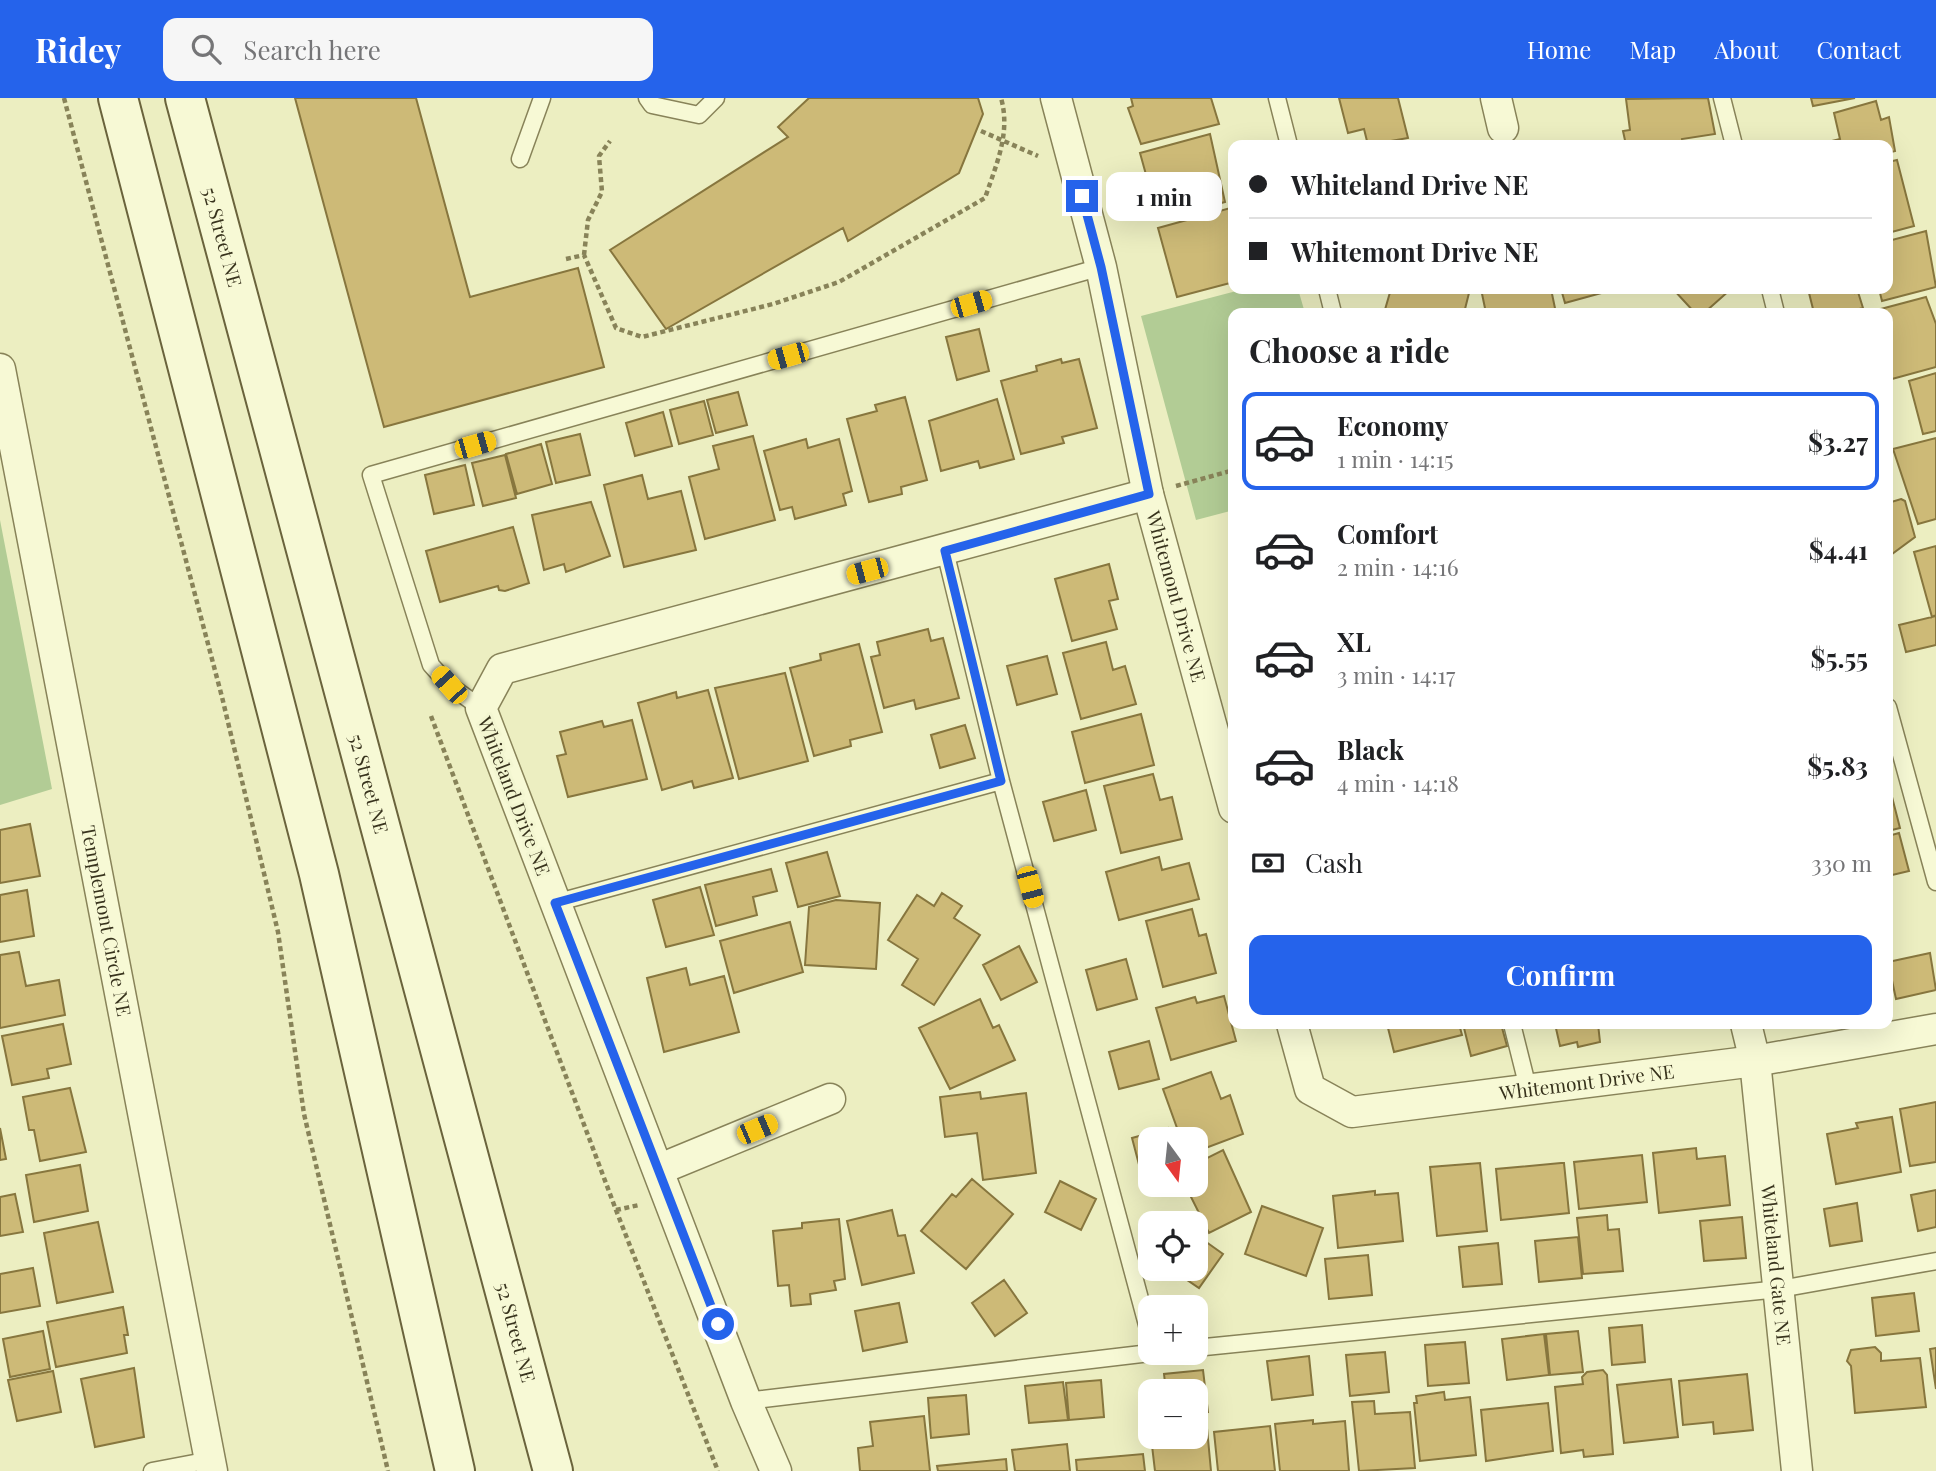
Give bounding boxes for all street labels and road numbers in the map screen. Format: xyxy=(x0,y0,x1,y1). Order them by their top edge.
street label: 52 Street NE xyxy=(197,184,249,290)
street label: Whitemont Drive NE xyxy=(1141,507,1213,685)
street label: Whiteland Drive NE xyxy=(472,711,557,879)
street label: 52 Street NE xyxy=(344,731,396,836)
street label: Templemont Circle NE xyxy=(76,823,138,1018)
street label: Whitemont Drive NE xyxy=(1497,1057,1676,1105)
street label: Whiteland Gate NE xyxy=(1756,1182,1798,1346)
street label: 52 Street NE xyxy=(491,1279,543,1385)

